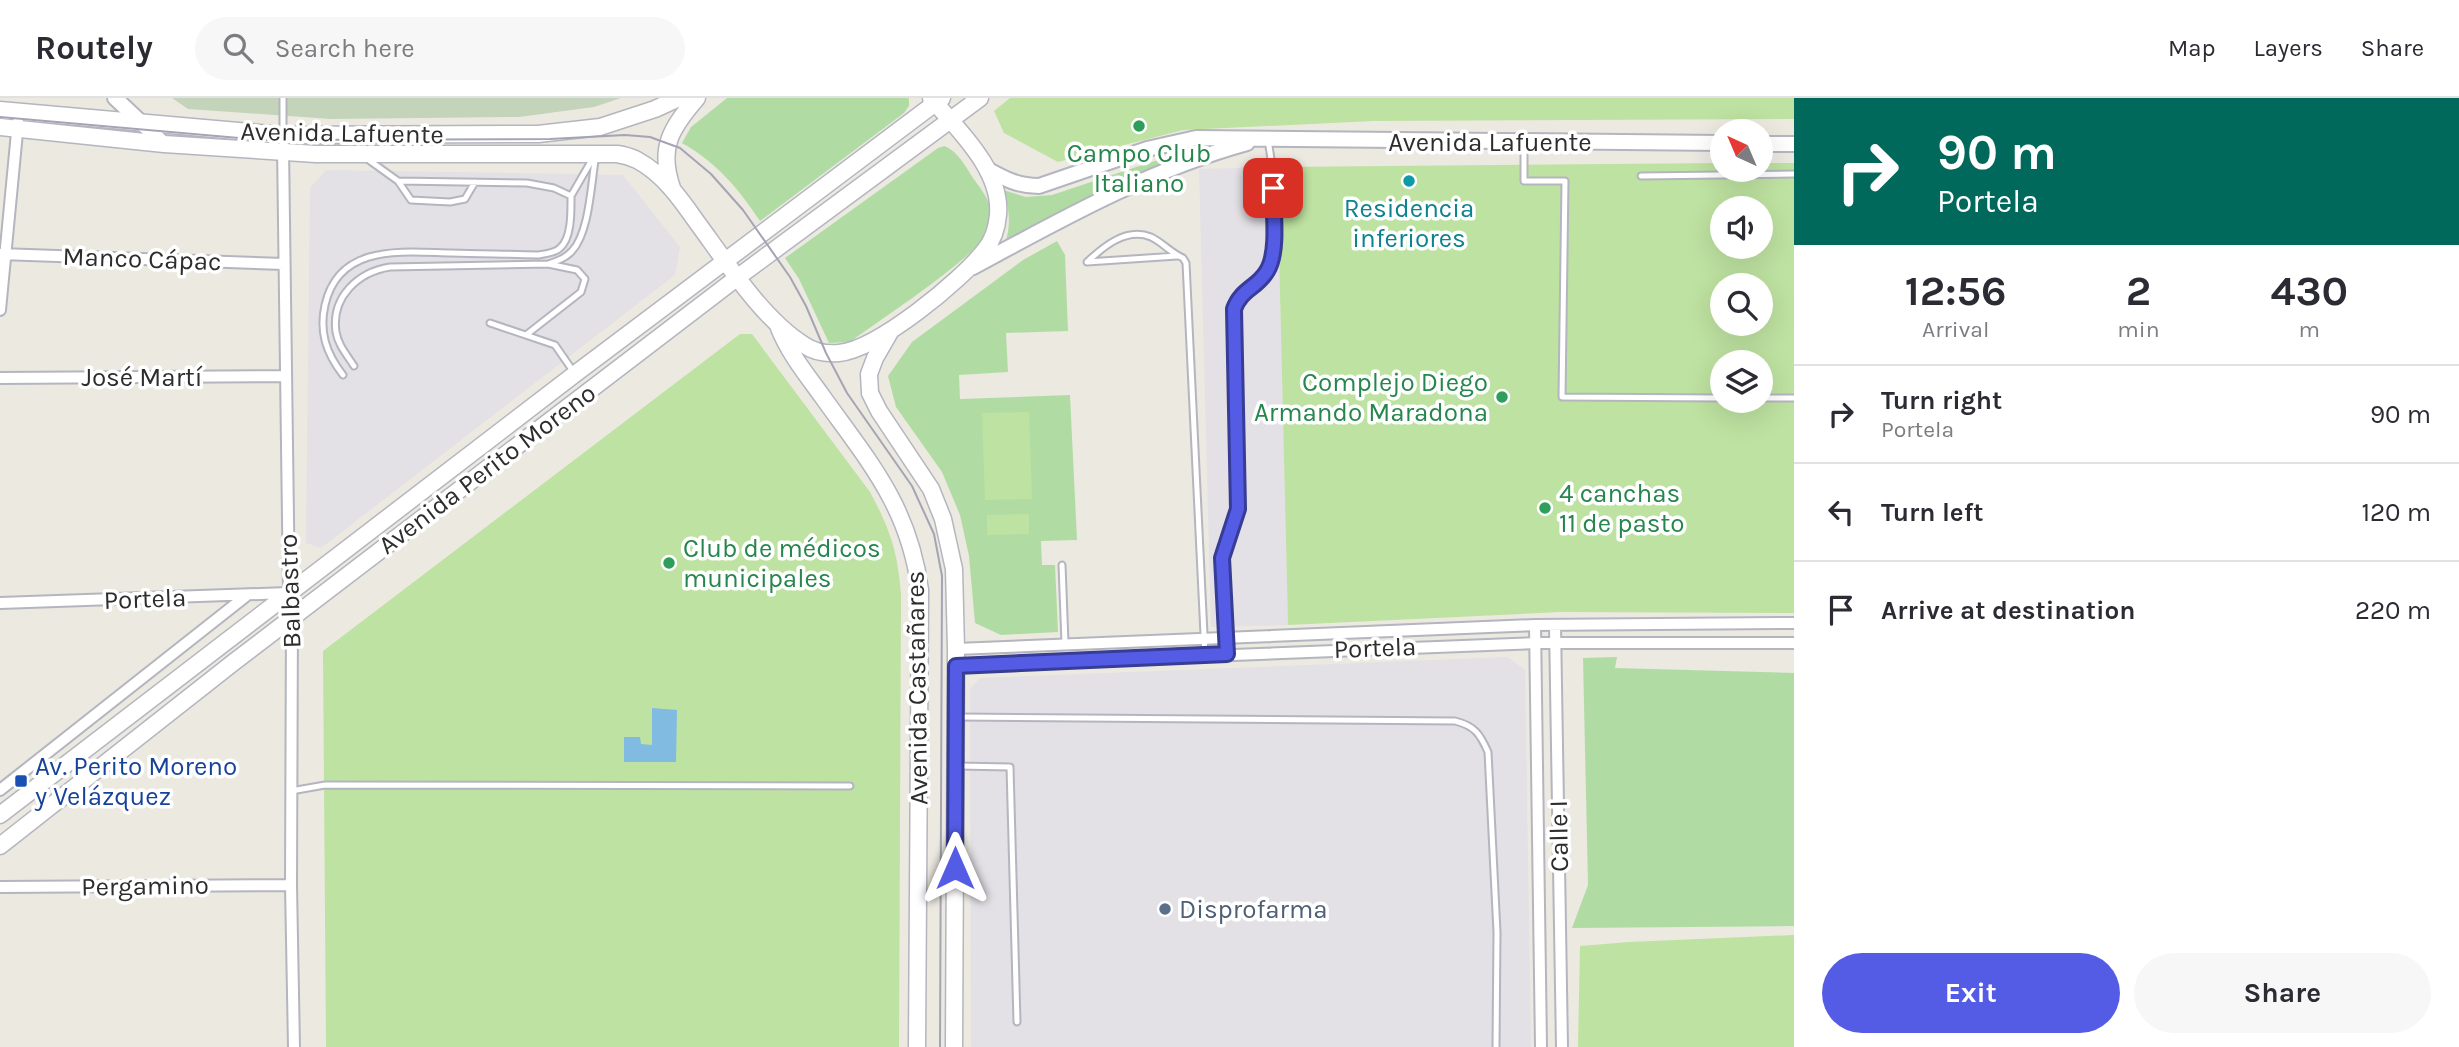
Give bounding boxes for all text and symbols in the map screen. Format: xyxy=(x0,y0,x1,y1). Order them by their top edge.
search box xyxy=(195,17,685,80)
text: Routely xyxy=(35,29,153,67)
icon: search xyxy=(219,29,257,67)
text: Search here xyxy=(275,33,415,64)
text: Map xyxy=(2168,34,2216,62)
text: Layers xyxy=(2254,34,2323,62)
text: Share xyxy=(2361,34,2424,62)
street label: Avenida Lafuente xyxy=(240,116,444,150)
marker: Campo Club Italiano xyxy=(1131,118,1147,134)
north arrow xyxy=(1710,119,1773,182)
map controls xyxy=(1710,119,1773,413)
text: 90 m xyxy=(1937,124,2057,181)
icon: right xyxy=(1822,126,1913,217)
street label: Avenida Lafuente xyxy=(1388,127,1592,158)
place label: Campo Club Italiano xyxy=(1067,138,1211,199)
pin xyxy=(1243,158,1303,218)
icon: arrive xyxy=(1254,169,1292,207)
marker: Residencia inferiores xyxy=(1401,173,1417,189)
text: Portela xyxy=(1937,183,2039,220)
place label: Residencia inferiores xyxy=(1344,193,1474,254)
button: sound xyxy=(1710,196,1773,259)
street label: Manco Cápac xyxy=(62,241,222,277)
text: 12:56 xyxy=(1905,266,2006,316)
text: 2 xyxy=(2126,266,2151,316)
text: 430 xyxy=(2270,266,2348,316)
button: search xyxy=(1710,273,1773,336)
text: Arrival xyxy=(1922,316,1989,343)
text: min xyxy=(2117,316,2160,343)
text: m xyxy=(2299,316,2320,343)
button: layers xyxy=(1710,350,1773,413)
street label: José Martí xyxy=(81,362,203,393)
place label: Complejo Diego Armando Maradona xyxy=(1254,367,1488,428)
street label: Avenida Perito Moreno xyxy=(372,377,602,561)
text: Turn right xyxy=(1881,385,2002,416)
marker: Complejo Diego Armando Maradona xyxy=(1494,389,1510,405)
icon: right xyxy=(1822,395,1860,433)
text: 90 m xyxy=(2370,399,2431,430)
text: Portela xyxy=(1881,416,1954,443)
place label: 4 canchas 11 de pasto xyxy=(1559,478,1684,539)
icon: left xyxy=(1822,493,1860,531)
text: Turn left xyxy=(1881,497,1983,528)
text: 120 m xyxy=(2361,497,2431,528)
marker: 4 canchas 11 de pasto xyxy=(1537,500,1553,516)
street label: Balbastro xyxy=(273,533,307,649)
place label: Club de médicos municipales xyxy=(683,533,881,594)
marker: Club de médicos municipales xyxy=(661,555,677,571)
street label: Avenida Castañares xyxy=(899,570,935,806)
street label: Portela xyxy=(103,582,187,616)
icon: arrive xyxy=(1822,591,1860,629)
text: Arrive at destination xyxy=(1881,595,2135,626)
text: 220 m xyxy=(2355,595,2431,626)
street label: Portela xyxy=(1333,631,1417,665)
place label: Av. Perito Moreno y Velázquez xyxy=(34,751,237,812)
marker: Av. Perito Moreno y Velázquez xyxy=(13,773,29,789)
street label: Calle I xyxy=(1543,800,1575,872)
position arrow xyxy=(918,831,992,905)
street label: Pergamino xyxy=(81,869,209,903)
place label: Disprofarma xyxy=(1179,894,1328,925)
marker: Disprofarma xyxy=(1157,901,1173,917)
button: Exit xyxy=(1822,953,2120,1033)
button: Share xyxy=(2134,953,2431,1033)

